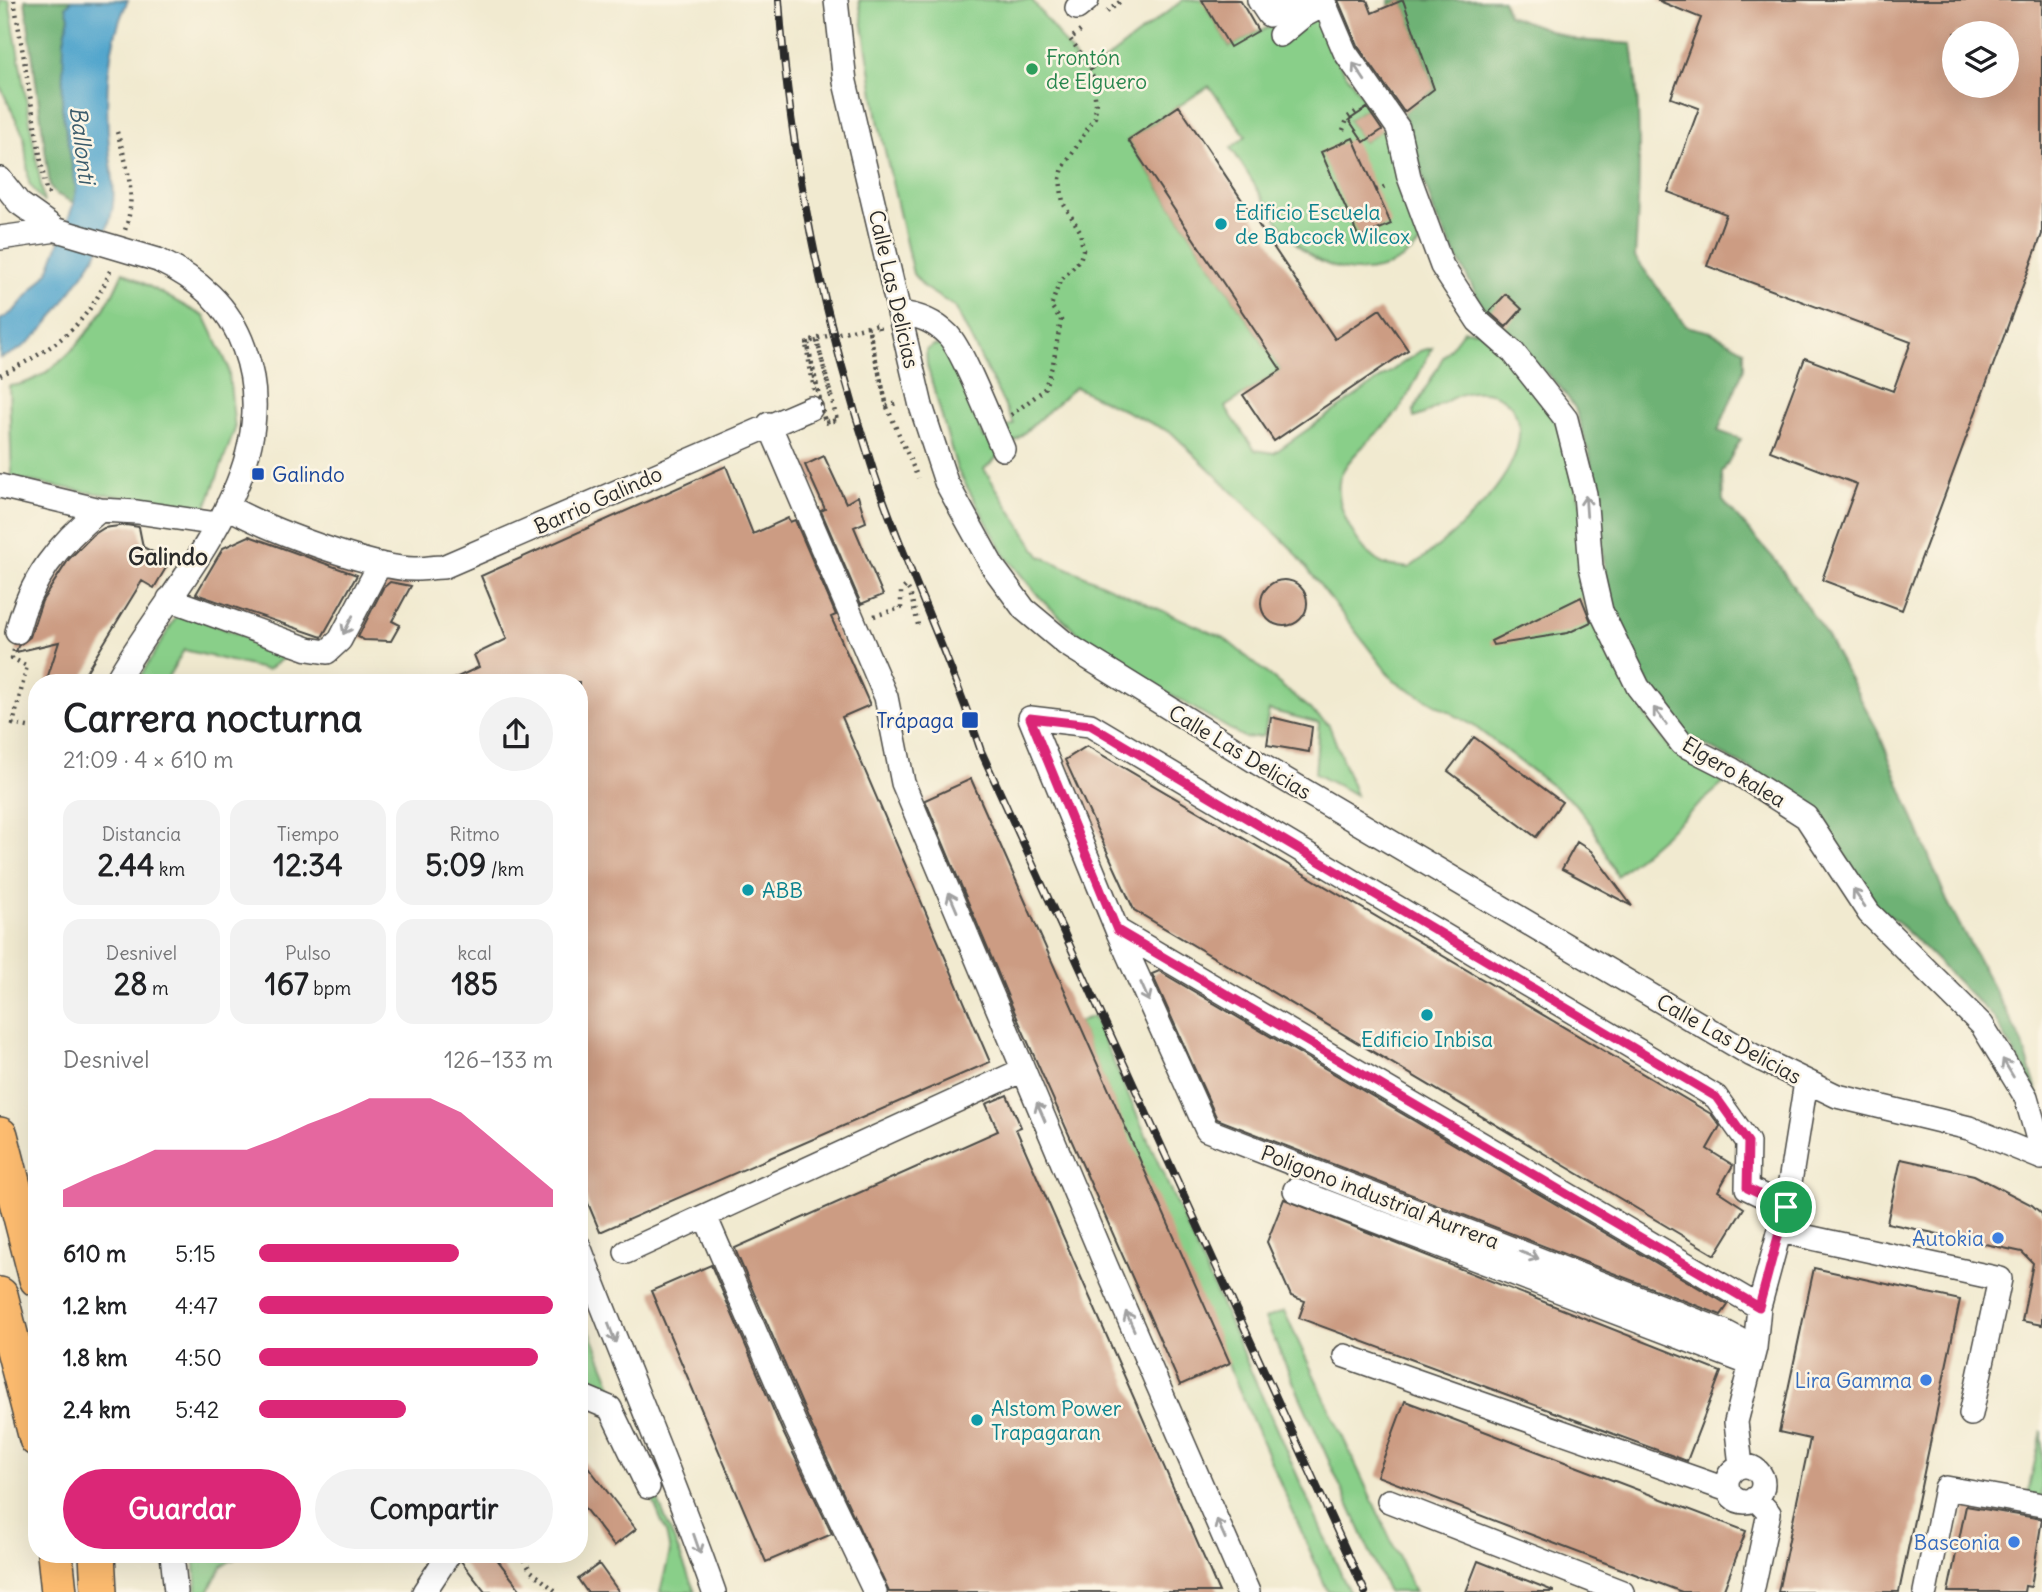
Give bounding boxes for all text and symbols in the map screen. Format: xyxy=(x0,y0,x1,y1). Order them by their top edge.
map controls xyxy=(1942,21,2019,98)
button: layers xyxy=(1942,21,2019,98)
place label: Frontón de Elguero xyxy=(1046,44,1147,95)
marker: Frontón de Elguero xyxy=(1024,61,1040,77)
one-way arrow xyxy=(1352,62,1366,82)
water label: Ballonti xyxy=(64,105,102,188)
place label: Edificio Escuela de Babcock Wilcox xyxy=(1235,199,1410,250)
street label: Calle Las Delicias xyxy=(863,207,925,371)
marker: Edificio Escuela de Babcock Wilcox xyxy=(1213,216,1229,232)
street label: Barrio Galindo xyxy=(530,460,666,540)
place label: Galindo xyxy=(272,461,345,488)
marker: Galindo xyxy=(250,466,266,482)
one-way arrow xyxy=(1579,495,1592,518)
district label: Galindo xyxy=(128,542,208,571)
one-way arrow xyxy=(341,614,355,635)
text: Carrera nocturna xyxy=(63,695,362,742)
button: share xyxy=(479,697,553,771)
street label: Calle Las Delicias xyxy=(1164,699,1316,805)
place label: Trápaga xyxy=(877,707,954,734)
one-way arrow xyxy=(1653,707,1668,726)
marker: Trápaga xyxy=(960,710,980,730)
street label: Elgero kalea xyxy=(1677,731,1791,813)
text: 21:09 · 4 × 610 m xyxy=(63,745,233,774)
text: Distancia xyxy=(102,822,181,846)
text: Tiempo xyxy=(277,822,339,846)
text: Ritmo xyxy=(450,822,500,846)
text: 2.44 xyxy=(98,846,154,884)
text: 12:34 xyxy=(273,846,343,884)
text: 5:09 xyxy=(425,846,486,884)
text: km xyxy=(154,857,185,881)
text: /km xyxy=(486,857,524,881)
place label: ABB xyxy=(762,877,803,904)
marker: ABB xyxy=(740,882,756,898)
one-way arrow xyxy=(1852,889,1866,908)
one-way arrow xyxy=(945,892,958,913)
text: Desnivel xyxy=(106,941,177,965)
text: Pulso xyxy=(285,941,331,965)
text: kcal xyxy=(458,941,492,965)
text: 28 xyxy=(114,965,148,1003)
text: 167 xyxy=(265,965,309,1003)
text: 185 xyxy=(451,965,498,1003)
text: m xyxy=(148,976,169,1000)
text: bpm xyxy=(309,976,351,1000)
one-way arrow xyxy=(1139,981,1152,1003)
street label: Calle Las Delicias xyxy=(1652,988,1806,1090)
marker: Edificio Inbisa xyxy=(1419,1007,1435,1023)
place label: Edificio Inbisa xyxy=(1361,1026,1493,1053)
text: Desnivel xyxy=(63,1045,149,1074)
text: 126–133 m xyxy=(444,1045,553,1074)
one-way arrow xyxy=(2001,1058,2015,1078)
one-way arrow xyxy=(1033,1101,1046,1123)
street label: Poligono industrial Aurrera xyxy=(1257,1139,1503,1255)
pin xyxy=(1756,1177,1816,1237)
icon: arrive xyxy=(1767,1188,1805,1226)
place label: Autokia xyxy=(1912,1225,1984,1252)
marker: Autokia xyxy=(1990,1230,2006,1246)
text: 610 m xyxy=(63,1239,126,1268)
text: 5:15 xyxy=(175,1239,216,1268)
one-way arrow xyxy=(1518,1250,1540,1263)
text: 1.2 km xyxy=(63,1291,127,1320)
text: 4:47 xyxy=(175,1291,218,1320)
one-way arrow xyxy=(1123,1311,1136,1332)
one-way arrow xyxy=(607,1321,620,1343)
text: 1.8 km xyxy=(63,1343,128,1372)
text: 4:50 xyxy=(175,1343,222,1372)
place label: Lira Gamma xyxy=(1795,1367,1912,1394)
marker: Lira Gamma xyxy=(1918,1372,1934,1388)
text: 2.4 km xyxy=(63,1395,131,1424)
text: 5:42 xyxy=(175,1395,219,1424)
place label: Alstom Power Trapagaran xyxy=(991,1395,1122,1446)
marker: Alstom Power Trapagaran xyxy=(969,1412,985,1428)
button: Guardar xyxy=(63,1469,301,1549)
button: Compartir xyxy=(315,1469,553,1549)
one-way arrow xyxy=(1214,1519,1227,1541)
place label: Basconia xyxy=(1914,1529,2000,1556)
one-way arrow xyxy=(692,1532,704,1554)
marker: Basconia xyxy=(2006,1534,2022,1550)

